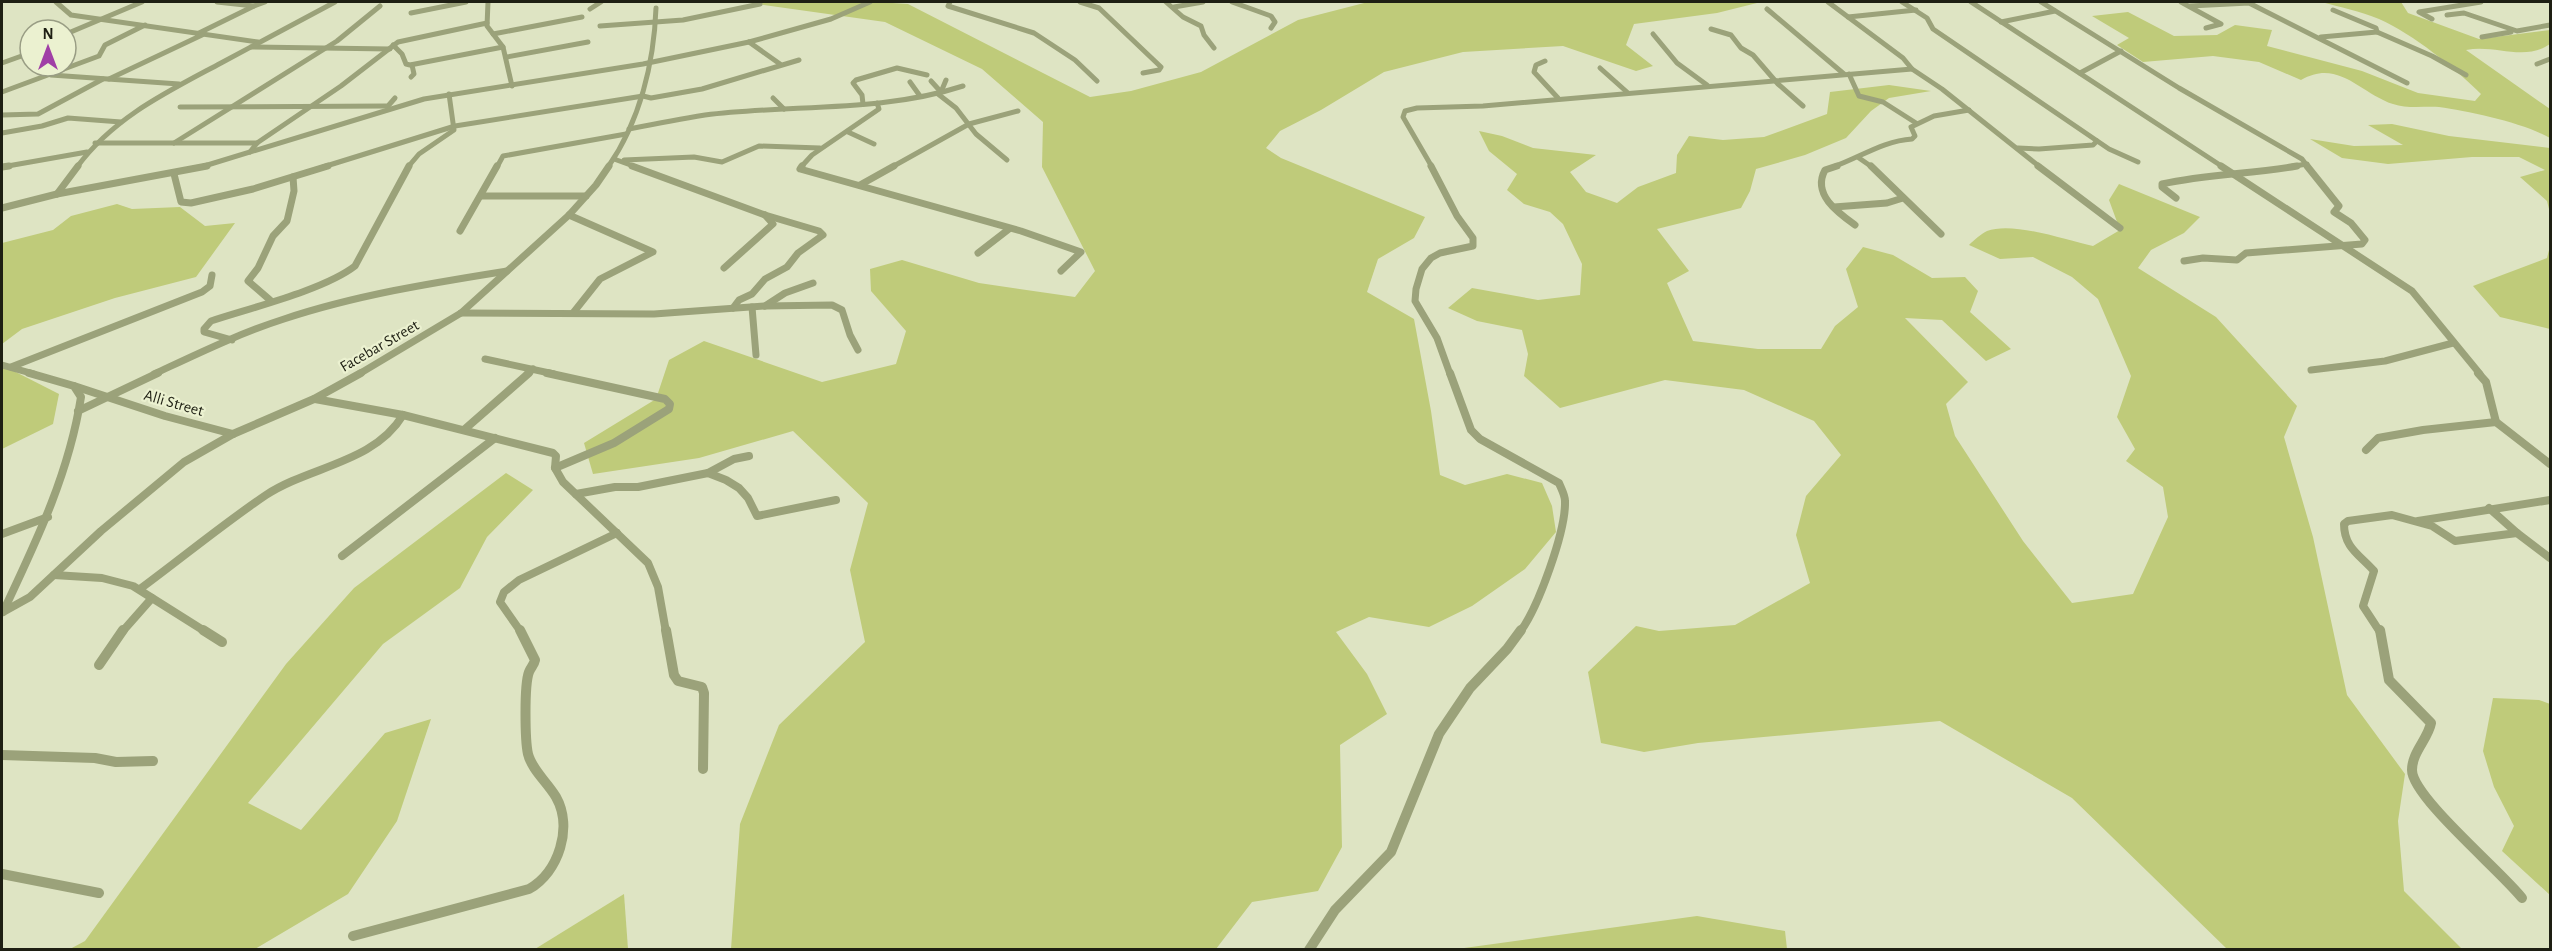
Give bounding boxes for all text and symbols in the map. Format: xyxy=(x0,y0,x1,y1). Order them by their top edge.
north arrow xyxy=(18,18,78,78)
text: N xyxy=(42,26,54,42)
street label: Facebar Street xyxy=(337,317,422,375)
street label: Alli Street xyxy=(142,387,205,419)

